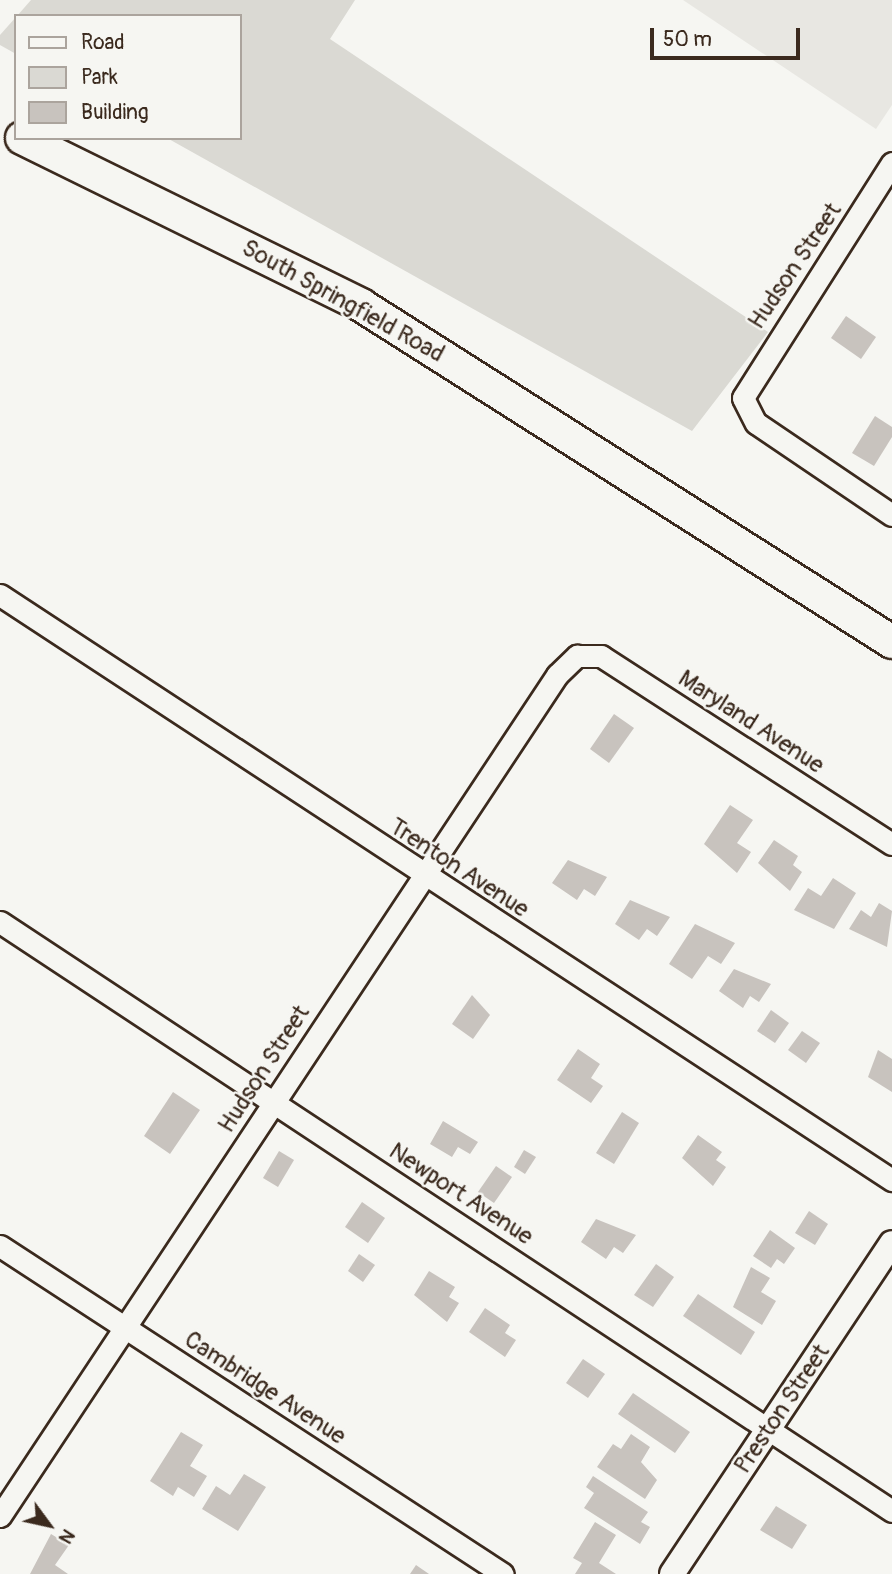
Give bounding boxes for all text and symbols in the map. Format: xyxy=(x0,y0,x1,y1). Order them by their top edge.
legend xyxy=(14,14,242,140)
scale bar xyxy=(654,14,804,58)
text: 50 m xyxy=(663,26,712,53)
text: Road xyxy=(81,29,125,56)
text: Park xyxy=(81,64,118,91)
text: Building xyxy=(81,99,148,126)
street label: Hudson Street xyxy=(742,197,848,335)
street label: South Springfield Road xyxy=(237,233,449,369)
street label: Maryland Avenue xyxy=(673,664,829,780)
street label: Trenton Avenue xyxy=(384,812,534,924)
street label: Hudson Street xyxy=(212,1000,316,1138)
street label: Newport Avenue xyxy=(384,1137,538,1251)
street label: Cambridge Avenue xyxy=(179,1325,351,1451)
street label: Preston Street xyxy=(728,1339,836,1479)
north arrow xyxy=(14,1490,84,1560)
text: N xyxy=(53,1525,80,1548)

